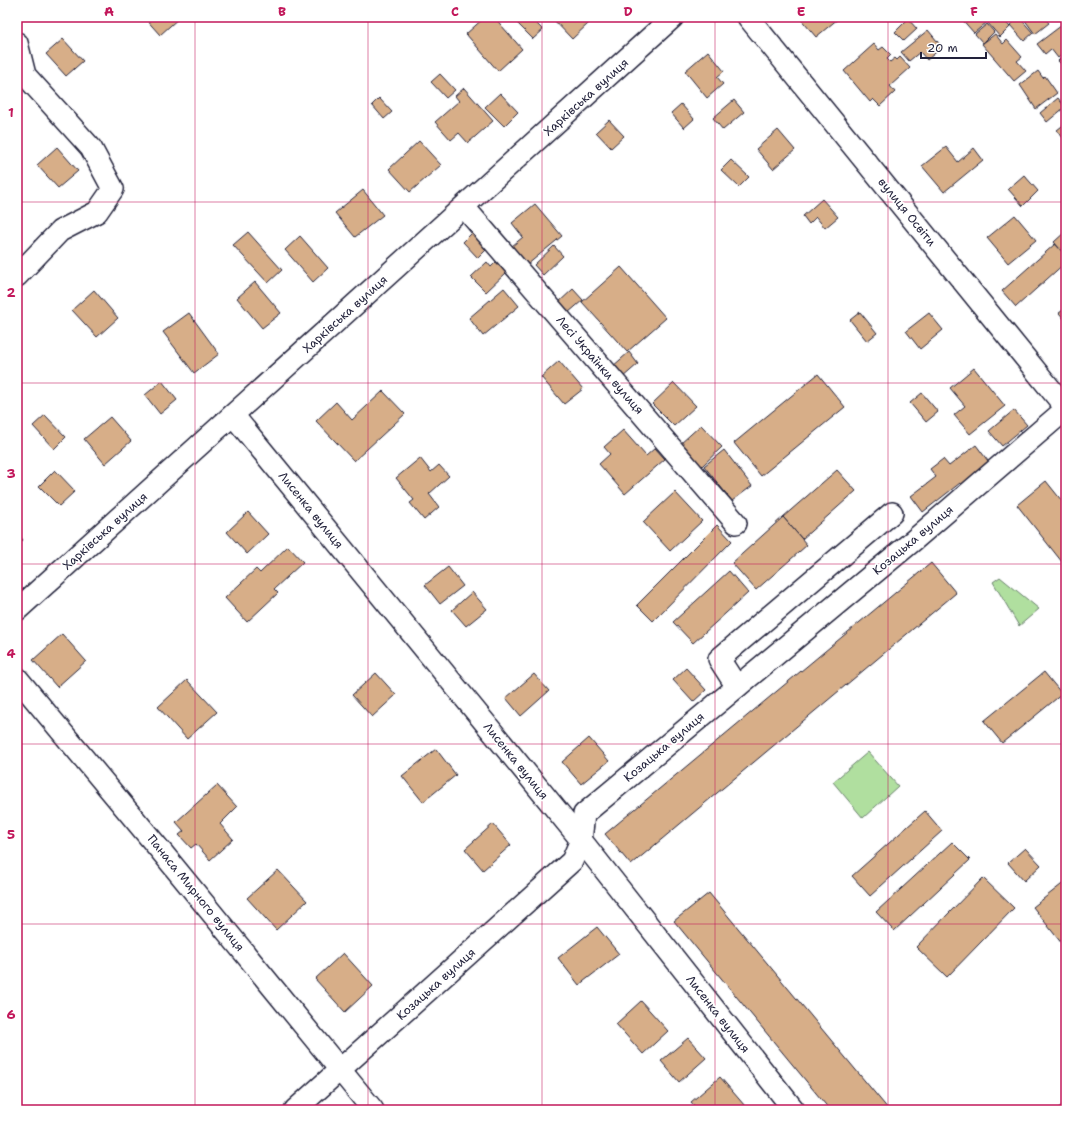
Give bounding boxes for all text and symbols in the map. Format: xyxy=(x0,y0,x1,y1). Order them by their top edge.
text: A xyxy=(104,3,114,20)
text: B xyxy=(278,3,286,20)
text: C xyxy=(451,3,459,20)
text: D xyxy=(623,3,633,20)
text: E xyxy=(797,3,806,20)
text: F xyxy=(970,3,978,20)
scale bar xyxy=(921,34,986,60)
text: 20 m xyxy=(927,40,958,56)
street label: Харківська вулиця xyxy=(540,55,632,139)
text: 1 xyxy=(8,104,14,121)
street label: вулиця Освіти xyxy=(874,175,940,250)
street label: Харківська вулиця xyxy=(299,272,391,356)
text: 2 xyxy=(6,284,16,301)
street label: Лесі Українки вулиця xyxy=(553,312,647,418)
text: 3 xyxy=(6,465,16,482)
street label: Лисенка вулиця xyxy=(275,468,347,552)
street label: Харківська вулиця xyxy=(59,489,151,573)
street label: Козацька вулиця xyxy=(869,502,957,578)
text: 4 xyxy=(6,645,16,662)
street label: Козацька вулиця xyxy=(620,709,708,785)
street label: Лисенка вулиця xyxy=(480,719,552,803)
text: 5 xyxy=(7,826,15,843)
street label: Панаса Мирного вулиця xyxy=(144,831,248,955)
street label: Козацька вулиця xyxy=(393,944,479,1024)
street label: Лисенка вулиця xyxy=(683,972,753,1056)
text: 6 xyxy=(6,1006,16,1023)

